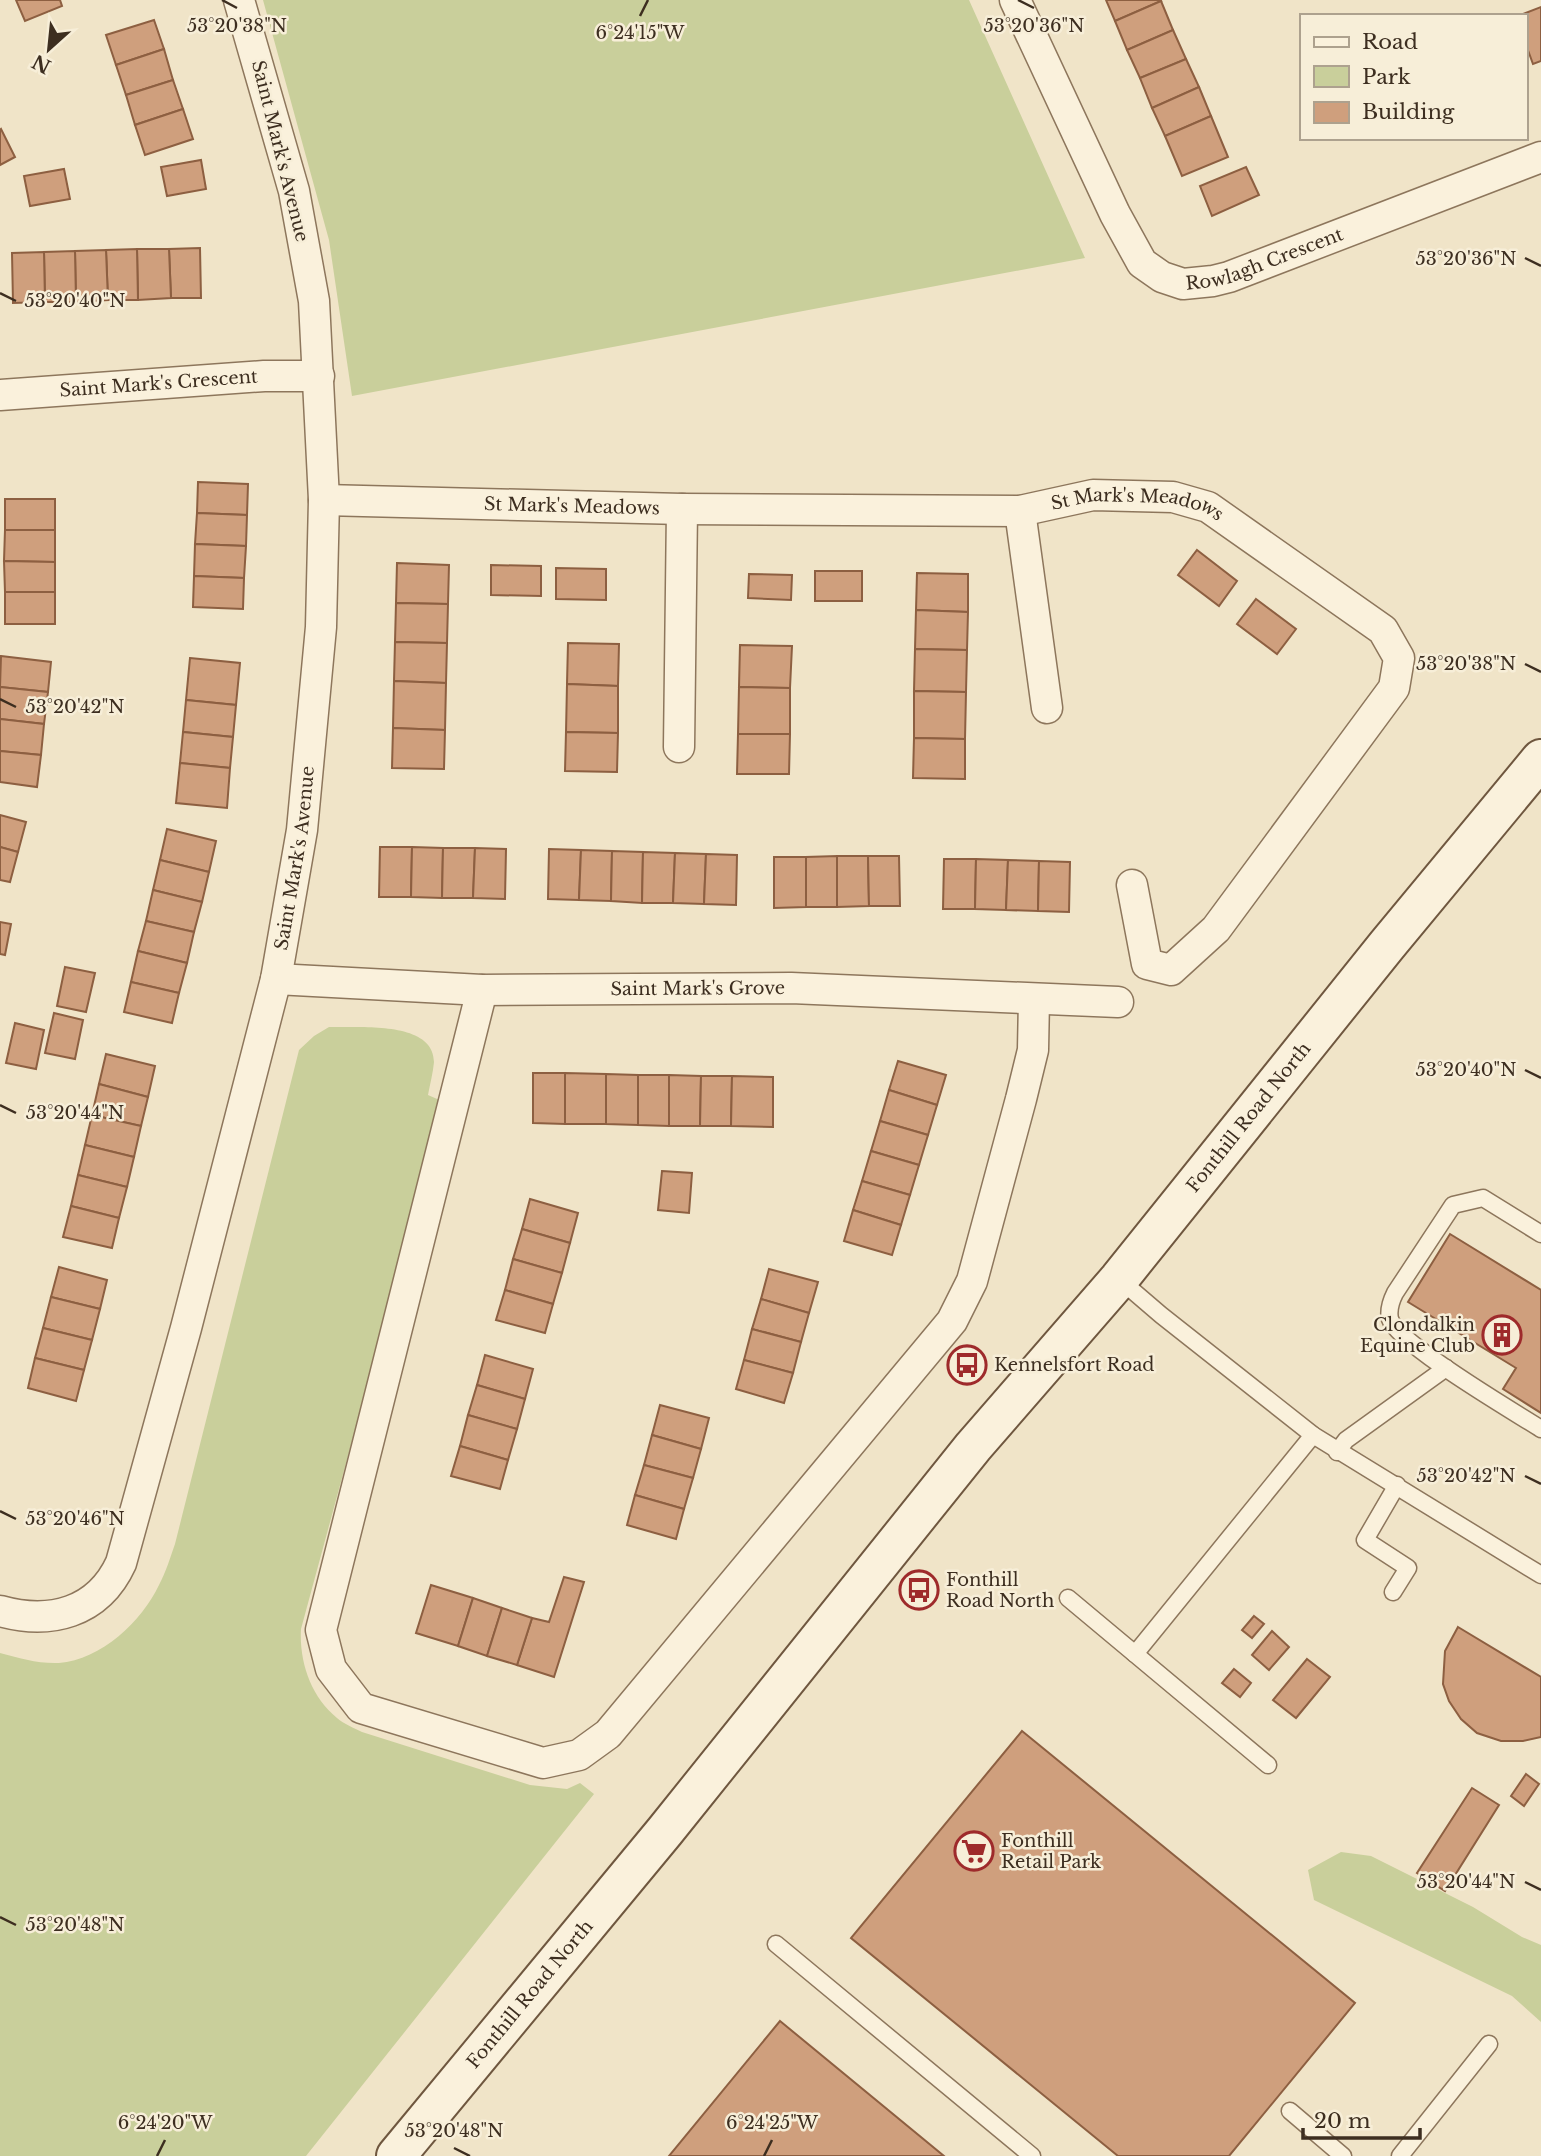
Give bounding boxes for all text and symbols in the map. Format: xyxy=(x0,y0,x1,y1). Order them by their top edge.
north arrow xyxy=(14,14,84,84)
legend xyxy=(1300,14,1527,140)
text: 53°20'38"N xyxy=(187,15,287,37)
text: 53°20'36"N xyxy=(984,15,1084,37)
text: 6°24'15"W xyxy=(595,22,685,44)
text: Road xyxy=(1362,29,1418,55)
text: N xyxy=(28,49,55,78)
street label: Saint Mark's Avenue xyxy=(247,58,313,244)
text: Park xyxy=(1362,64,1411,90)
text: Building xyxy=(1362,99,1455,125)
street label: Rowlagh Crescent xyxy=(1184,223,1346,295)
text: 53°20'36"N xyxy=(1416,248,1516,270)
text: 53°20'40"N xyxy=(25,290,125,312)
street label: Saint Mark's Crescent xyxy=(59,365,259,402)
street label: St Mark's Meadows xyxy=(1049,484,1228,526)
street label: St Mark's Meadows xyxy=(484,493,660,519)
text: 53°20'38"N xyxy=(1416,653,1516,675)
text: 53°20'42"N xyxy=(25,696,125,718)
street label: Saint Mark's Avenue xyxy=(270,765,319,952)
street label: Saint Mark's Grove xyxy=(610,977,785,1000)
street label: Fonthill Road North xyxy=(1182,1038,1316,1197)
text: 53°20'40"N xyxy=(1416,1059,1516,1081)
text: 53°20'44"N xyxy=(26,1102,124,1124)
place label: Clondalkin Equine Club xyxy=(1360,1314,1475,1357)
building icon: Clondalkin Equine Club xyxy=(1481,1314,1523,1356)
bus stop icon: Kennelsfort Road xyxy=(946,1344,988,1386)
place label: Kennelsfort Road xyxy=(994,1354,1155,1376)
text: 53°20'42"N xyxy=(1416,1465,1516,1487)
text: 53°20'46"N xyxy=(25,1508,125,1530)
bus stop icon: Fonthill Road North xyxy=(898,1569,940,1611)
place label: Fonthill Road North xyxy=(946,1569,1054,1612)
supermarket icon: Fonthill Retail Park xyxy=(953,1830,995,1872)
place label: Fonthill Retail Park xyxy=(1001,1830,1101,1873)
text: 53°20'44"N xyxy=(1417,1871,1515,1893)
text: 53°20'48"N xyxy=(26,1914,124,1936)
street label: Fonthill Road North xyxy=(462,1916,598,2073)
scale bar xyxy=(1303,2096,1420,2140)
text: 20 m xyxy=(1314,2108,1371,2134)
text: 6°24'20"W xyxy=(118,2112,213,2134)
text: 6°24'25"W xyxy=(726,2112,819,2134)
text: 53°20'48"N xyxy=(405,2120,503,2142)

